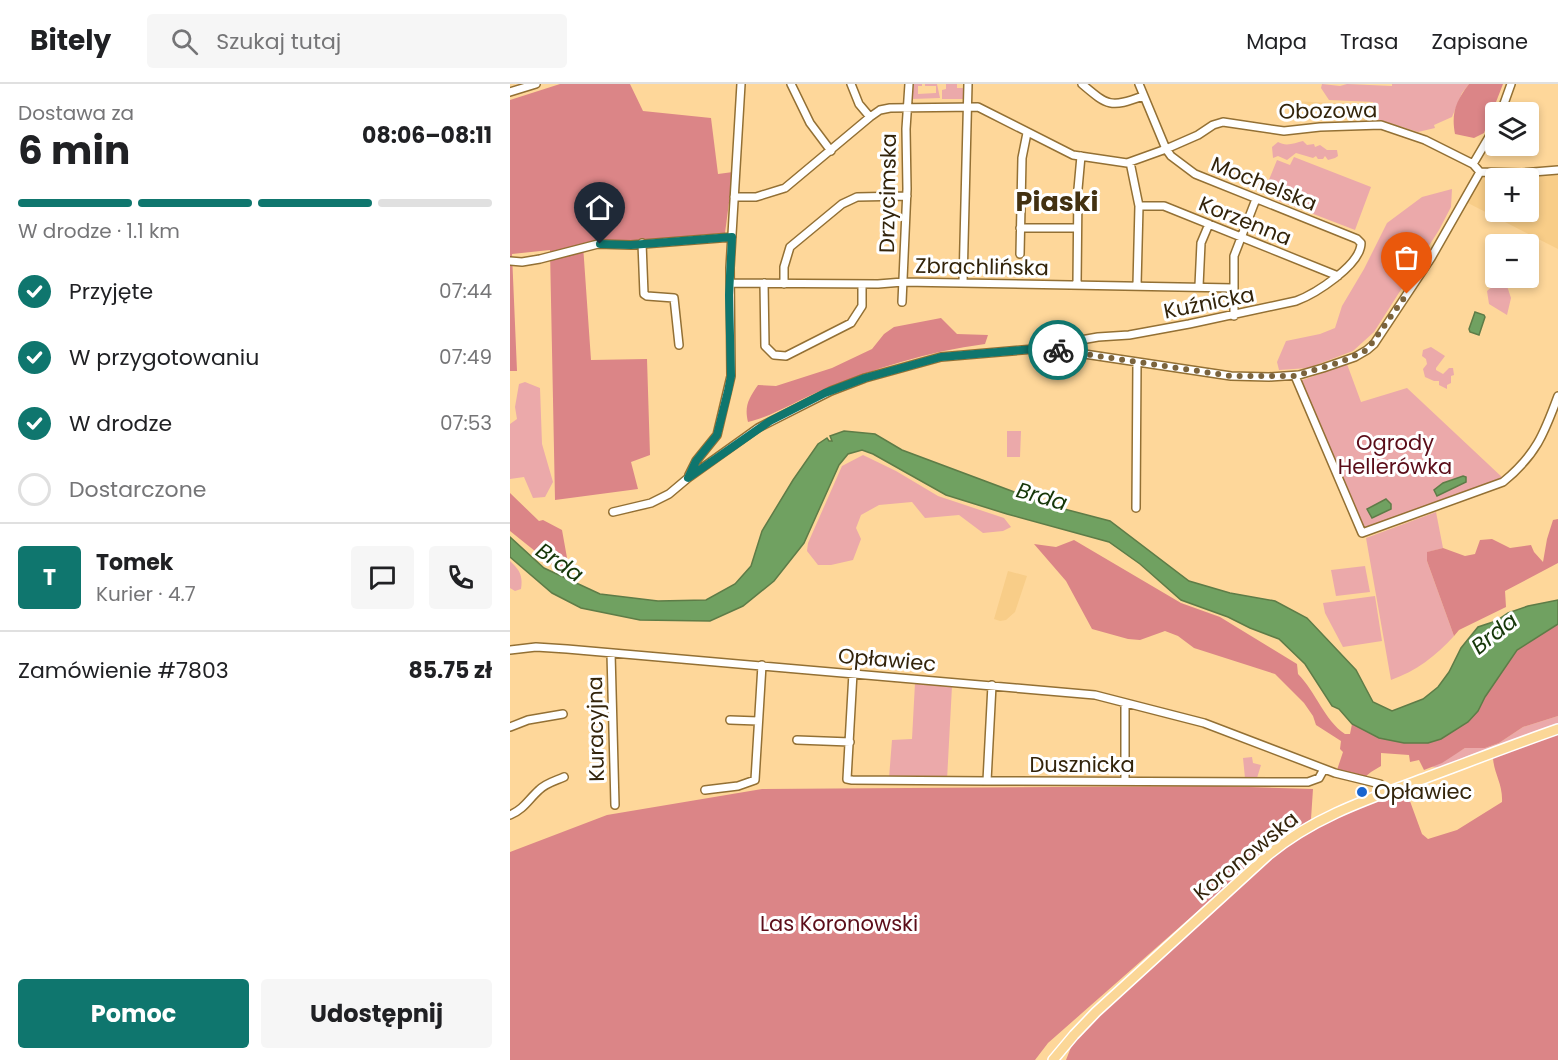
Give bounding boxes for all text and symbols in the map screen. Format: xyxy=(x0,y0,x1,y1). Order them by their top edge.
search box xyxy=(147,14,567,68)
text: Bitely xyxy=(30,21,111,60)
icon: search xyxy=(168,25,201,58)
text: Szukaj tutaj xyxy=(216,26,341,57)
text: Mapa xyxy=(1246,27,1307,56)
text: Trasa xyxy=(1340,27,1398,56)
text: Zapisane xyxy=(1431,27,1528,56)
street label: Obozowa xyxy=(1278,95,1378,126)
text: Dostawa za xyxy=(18,99,134,127)
map controls xyxy=(1485,102,1539,288)
button: layers xyxy=(1485,102,1539,156)
text: 08:06–08:11 xyxy=(362,120,492,151)
text: 6 min xyxy=(18,123,130,178)
street label: Drzycimska xyxy=(872,133,903,253)
street label: Mochelska xyxy=(1207,149,1321,218)
button: + xyxy=(1485,168,1539,222)
pin xyxy=(574,182,625,244)
district label: Piaski xyxy=(1016,183,1098,220)
street label: Korzenna xyxy=(1195,189,1296,252)
icon: home xyxy=(583,191,616,224)
text: W drodze · 1.1 km xyxy=(18,217,180,245)
pin xyxy=(1381,232,1432,294)
button: − xyxy=(1485,234,1539,288)
icon: bag xyxy=(1390,241,1423,274)
street label: Zbrachlińska xyxy=(915,251,1049,282)
icon: check xyxy=(18,275,51,308)
text: Przyjęte xyxy=(69,276,153,307)
text: 07:44 xyxy=(439,277,492,305)
street label: Kuźnicka xyxy=(1161,280,1257,326)
courier xyxy=(1028,320,1088,380)
icon: bike xyxy=(1042,334,1075,367)
icon: check xyxy=(18,341,51,374)
text: W przygotowaniu xyxy=(69,342,259,373)
text: 07:49 xyxy=(439,343,492,371)
icon: check xyxy=(18,407,51,440)
text: W drodze xyxy=(69,408,172,439)
text: 07:53 xyxy=(440,409,492,437)
park label: Ogrody Hellerówka xyxy=(1338,428,1452,481)
text: Dostarczone xyxy=(69,474,206,505)
water label: Brda xyxy=(1013,474,1071,519)
water label: Brda xyxy=(530,535,590,590)
button: chat xyxy=(351,546,414,609)
button: phone xyxy=(429,546,492,609)
text: Tomek xyxy=(96,547,173,578)
text: T xyxy=(43,562,56,593)
text: Kurier · 4.7 xyxy=(96,580,196,608)
water label: Brda xyxy=(1464,605,1524,661)
street label: Opławiec xyxy=(837,641,937,678)
text: Zamówienie #7803 xyxy=(18,655,229,686)
text: 85.75 zł xyxy=(409,655,492,686)
street label: Kuracyjna xyxy=(580,676,611,782)
street label: Dusznicka xyxy=(1029,750,1135,779)
place label: Opławiec xyxy=(1374,777,1472,806)
marker: Opławiec xyxy=(1355,785,1369,799)
street label: Koronowska xyxy=(1187,804,1304,907)
park label: Las Koronowski xyxy=(760,909,918,938)
button: Pomoc xyxy=(18,979,249,1048)
button: Udostępnij xyxy=(261,979,492,1048)

